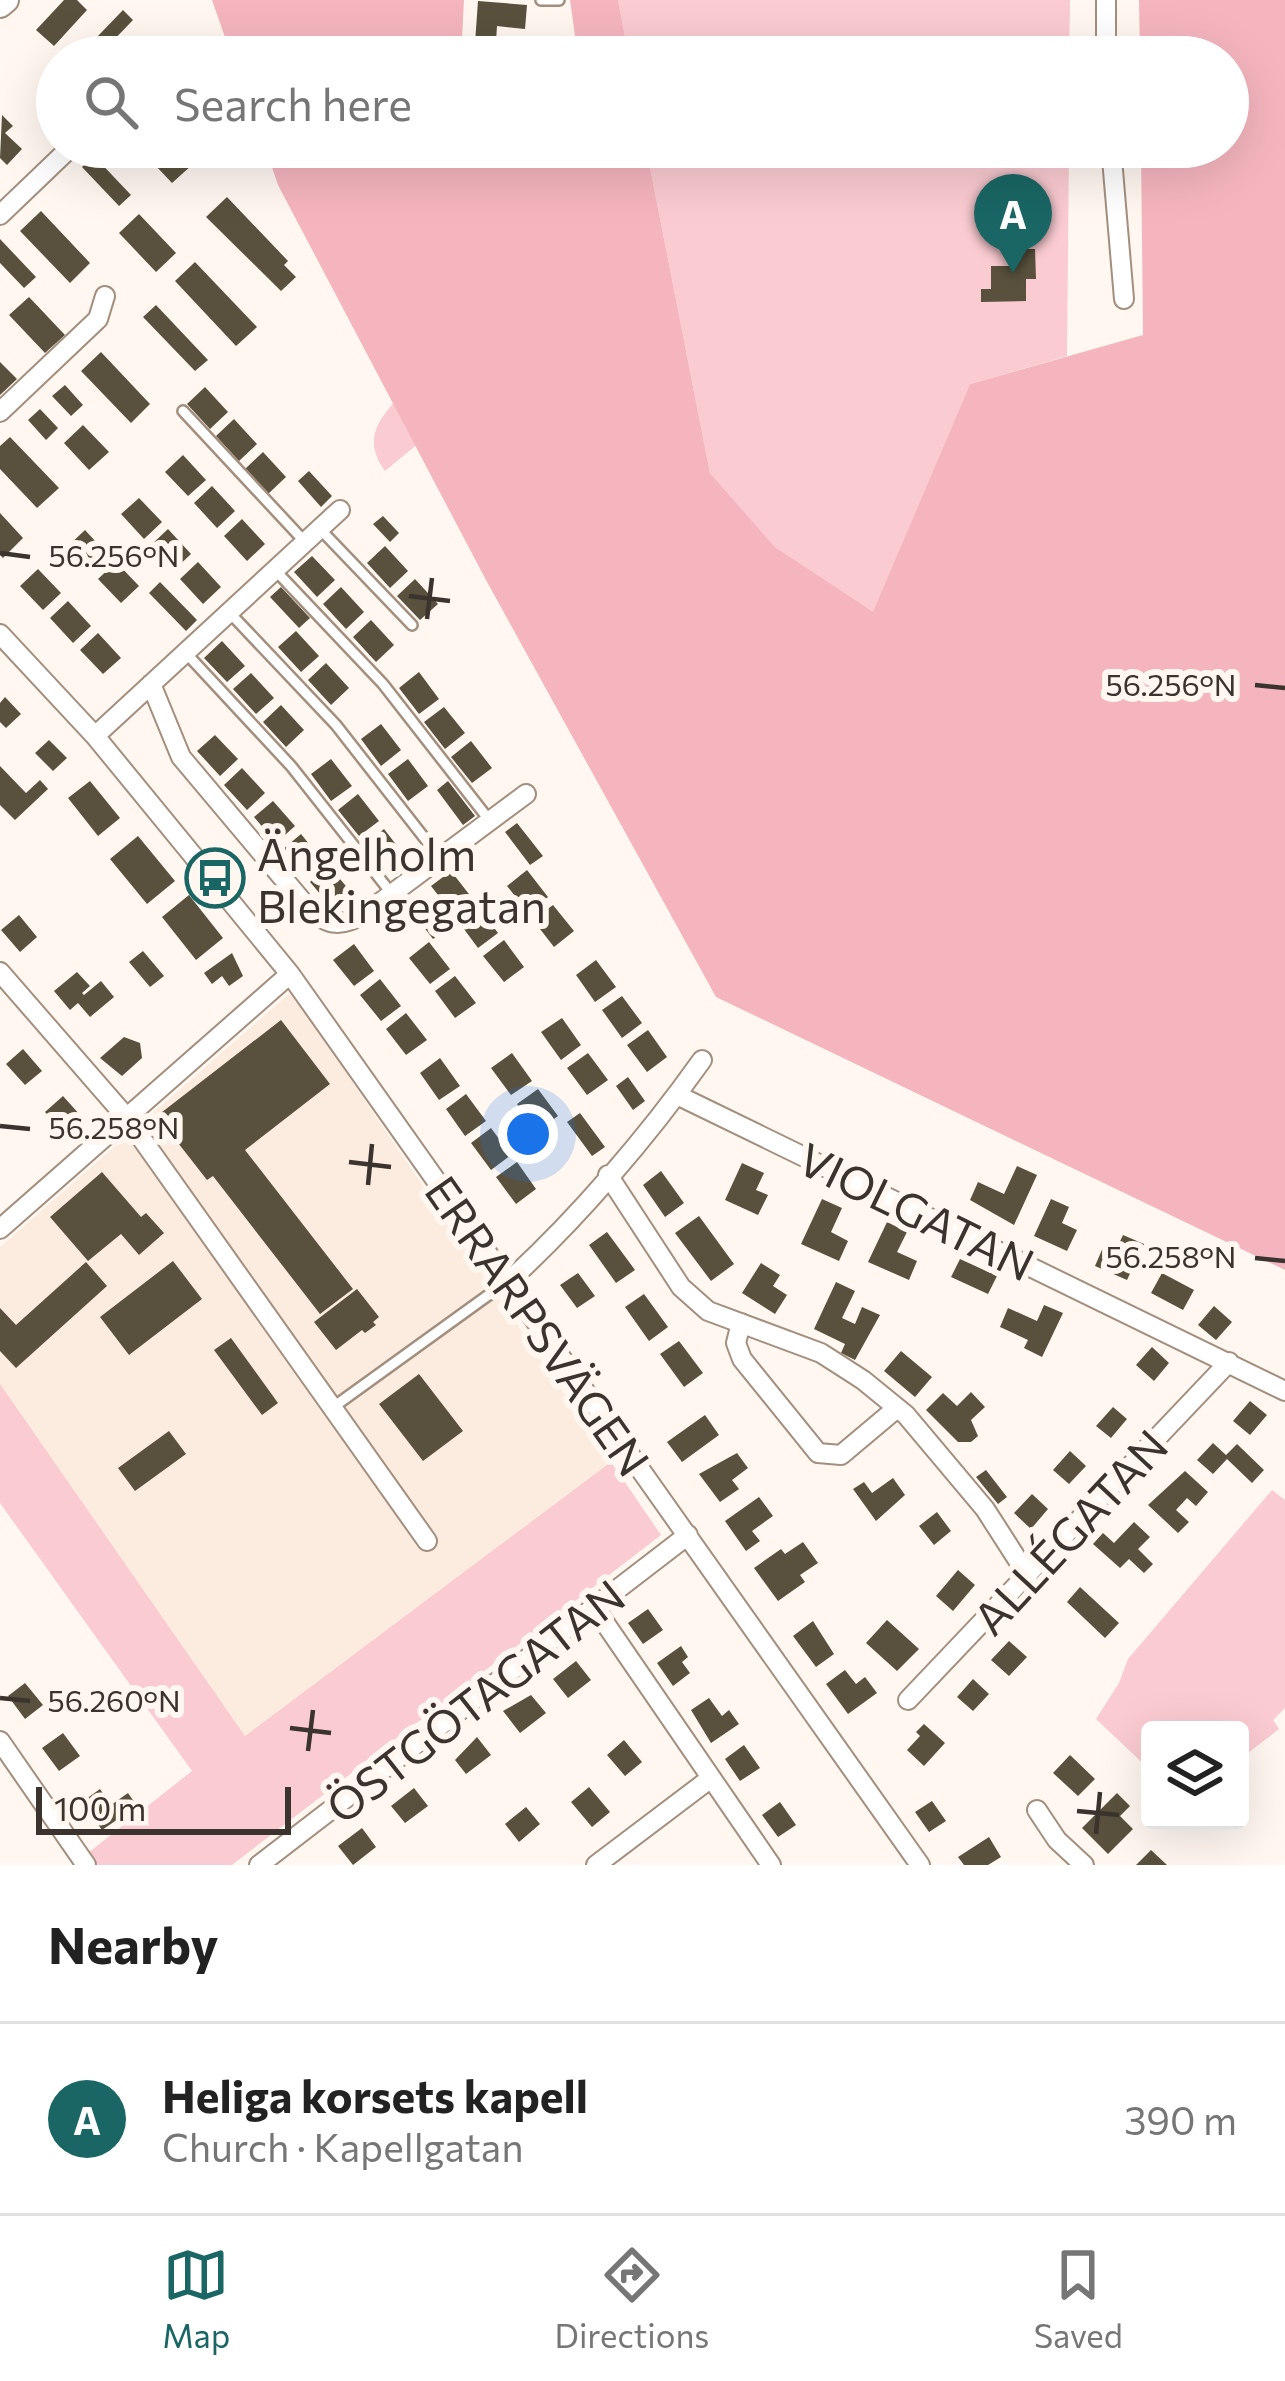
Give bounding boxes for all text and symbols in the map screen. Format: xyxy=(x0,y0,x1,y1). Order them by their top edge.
search box xyxy=(36,36,1249,168)
icon: search xyxy=(78,69,144,135)
text: Search here xyxy=(174,75,412,130)
pin: A xyxy=(974,174,1052,273)
text: 56.256°N xyxy=(49,536,179,573)
text: 56.256°N xyxy=(1106,665,1236,702)
place label: Ängelholm Blekingegatan xyxy=(257,825,546,932)
bus stop icon: Ängelholm Blekingegatan xyxy=(184,847,246,909)
your location xyxy=(498,1104,558,1164)
text: 56.258°N xyxy=(49,1108,179,1145)
street label: VIOLGATAN xyxy=(790,1129,1044,1291)
street label: ERRARPSVÄGEN xyxy=(415,1165,663,1485)
text: 56.258°N xyxy=(1106,1237,1236,1274)
street label: ALLÉGATAN xyxy=(960,1417,1178,1645)
street label: ÖSTGÖTAGATAN xyxy=(314,1567,634,1833)
text: 56.260°N xyxy=(47,1681,181,1718)
map controls xyxy=(1141,1721,1249,1829)
button: layers xyxy=(1141,1721,1249,1829)
scale bar xyxy=(36,1781,291,1834)
text: 100 m xyxy=(54,1787,146,1828)
text: Nearby xyxy=(48,1912,218,1975)
text: Heliga korsets kapell xyxy=(162,2067,588,2122)
text: A xyxy=(73,2095,101,2143)
text: 390 m xyxy=(1124,2095,1237,2143)
text: Church · Kapellgatan xyxy=(162,2122,524,2170)
tab: Map xyxy=(162,2242,230,2355)
tab: Directions xyxy=(555,2242,709,2355)
tab: Saved xyxy=(1034,2242,1123,2355)

